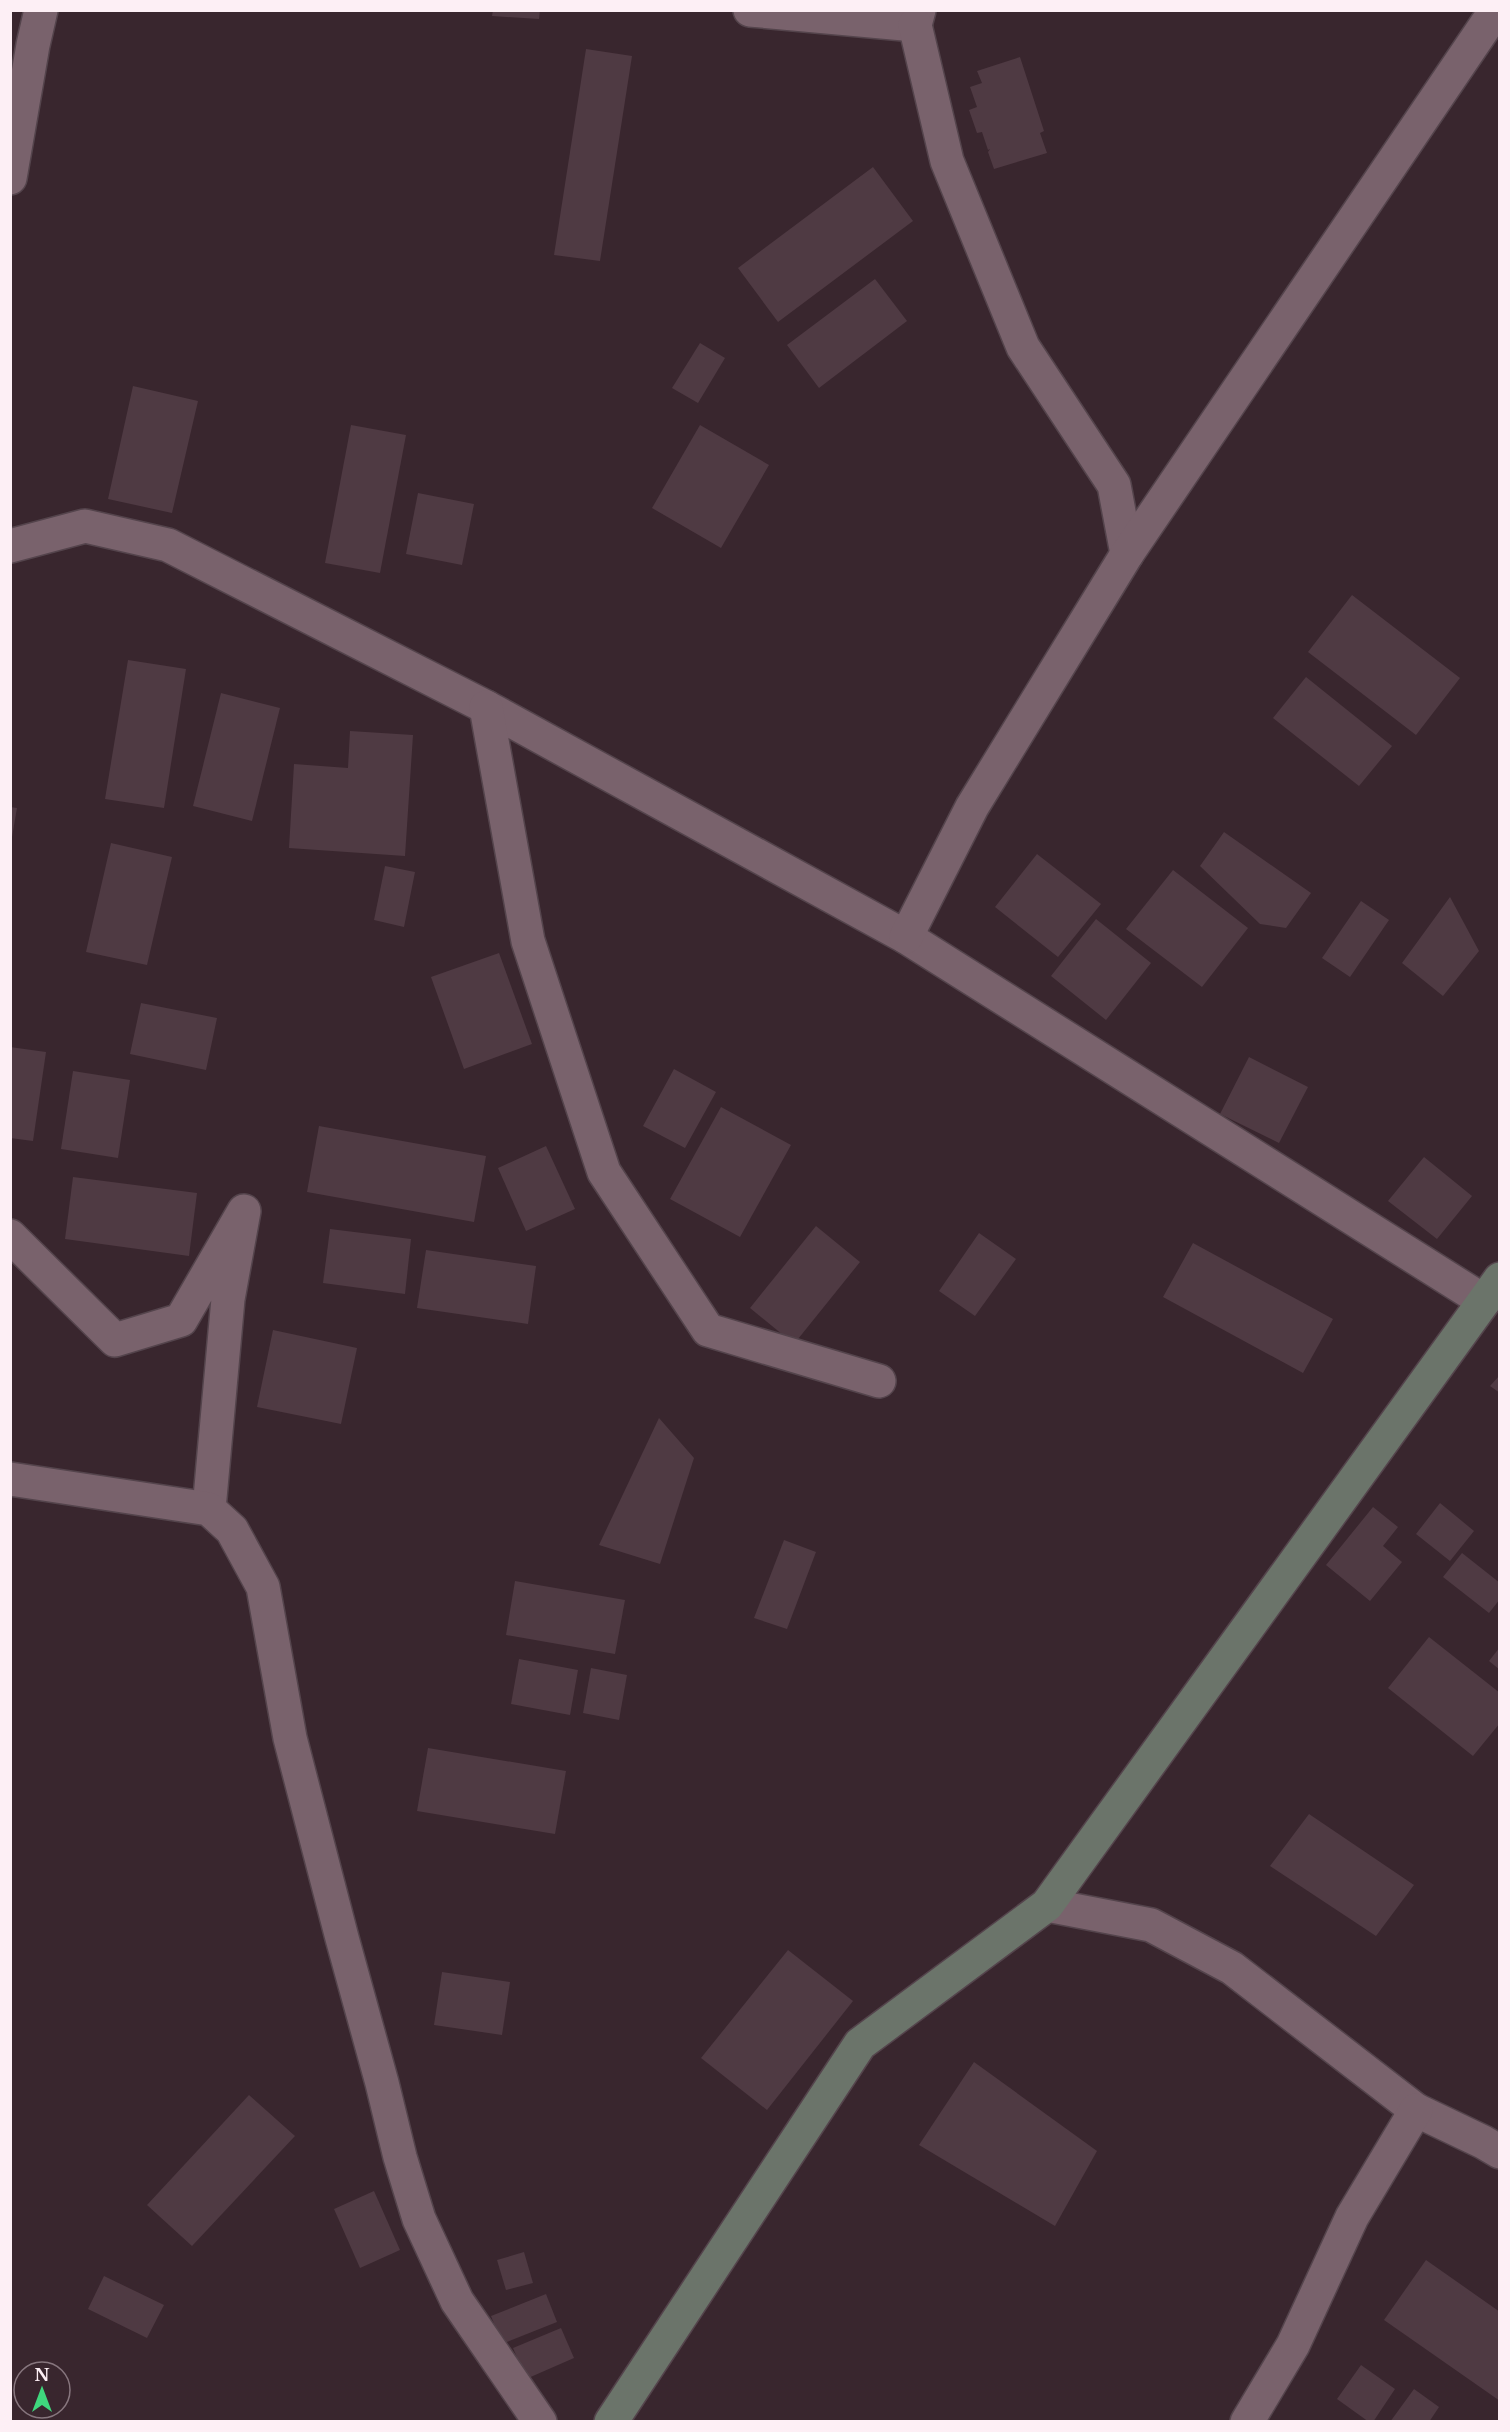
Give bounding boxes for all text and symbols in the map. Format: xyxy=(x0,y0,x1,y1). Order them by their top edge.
north arrow xyxy=(12,2360,72,2420)
text: N xyxy=(34,2365,50,2385)

